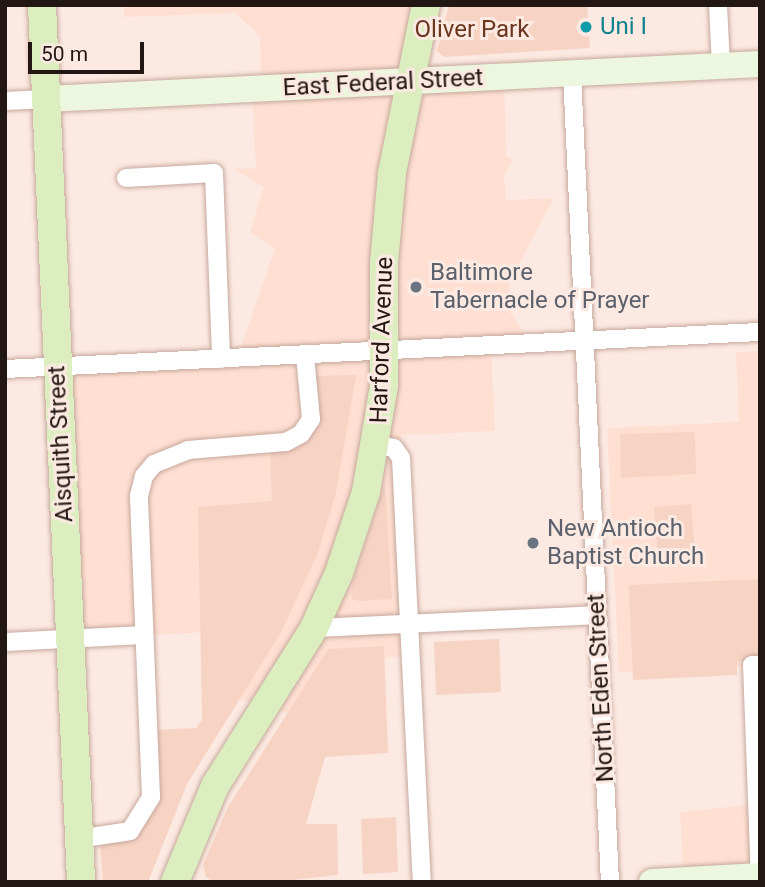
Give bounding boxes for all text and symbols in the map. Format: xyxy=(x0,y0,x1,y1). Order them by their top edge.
place label: Uni I xyxy=(600,13,647,41)
park label: Oliver Park xyxy=(415,16,529,44)
marker: Uni I xyxy=(578,19,594,35)
scale bar xyxy=(32,28,147,72)
text: 50 m xyxy=(41,42,88,66)
street label: East Federal Street xyxy=(282,63,484,103)
street label: Harford Avenue xyxy=(365,256,399,424)
place label: Baltimore Tabernacle of Prayer xyxy=(430,259,650,315)
marker: Baltimore Tabernacle of Prayer xyxy=(408,279,424,295)
street label: Aisquith Street xyxy=(43,365,79,523)
place label: New Antioch Baptist Church xyxy=(547,515,704,571)
marker: New Antioch Baptist Church xyxy=(525,535,541,551)
street label: North Eden Street xyxy=(582,593,620,783)

